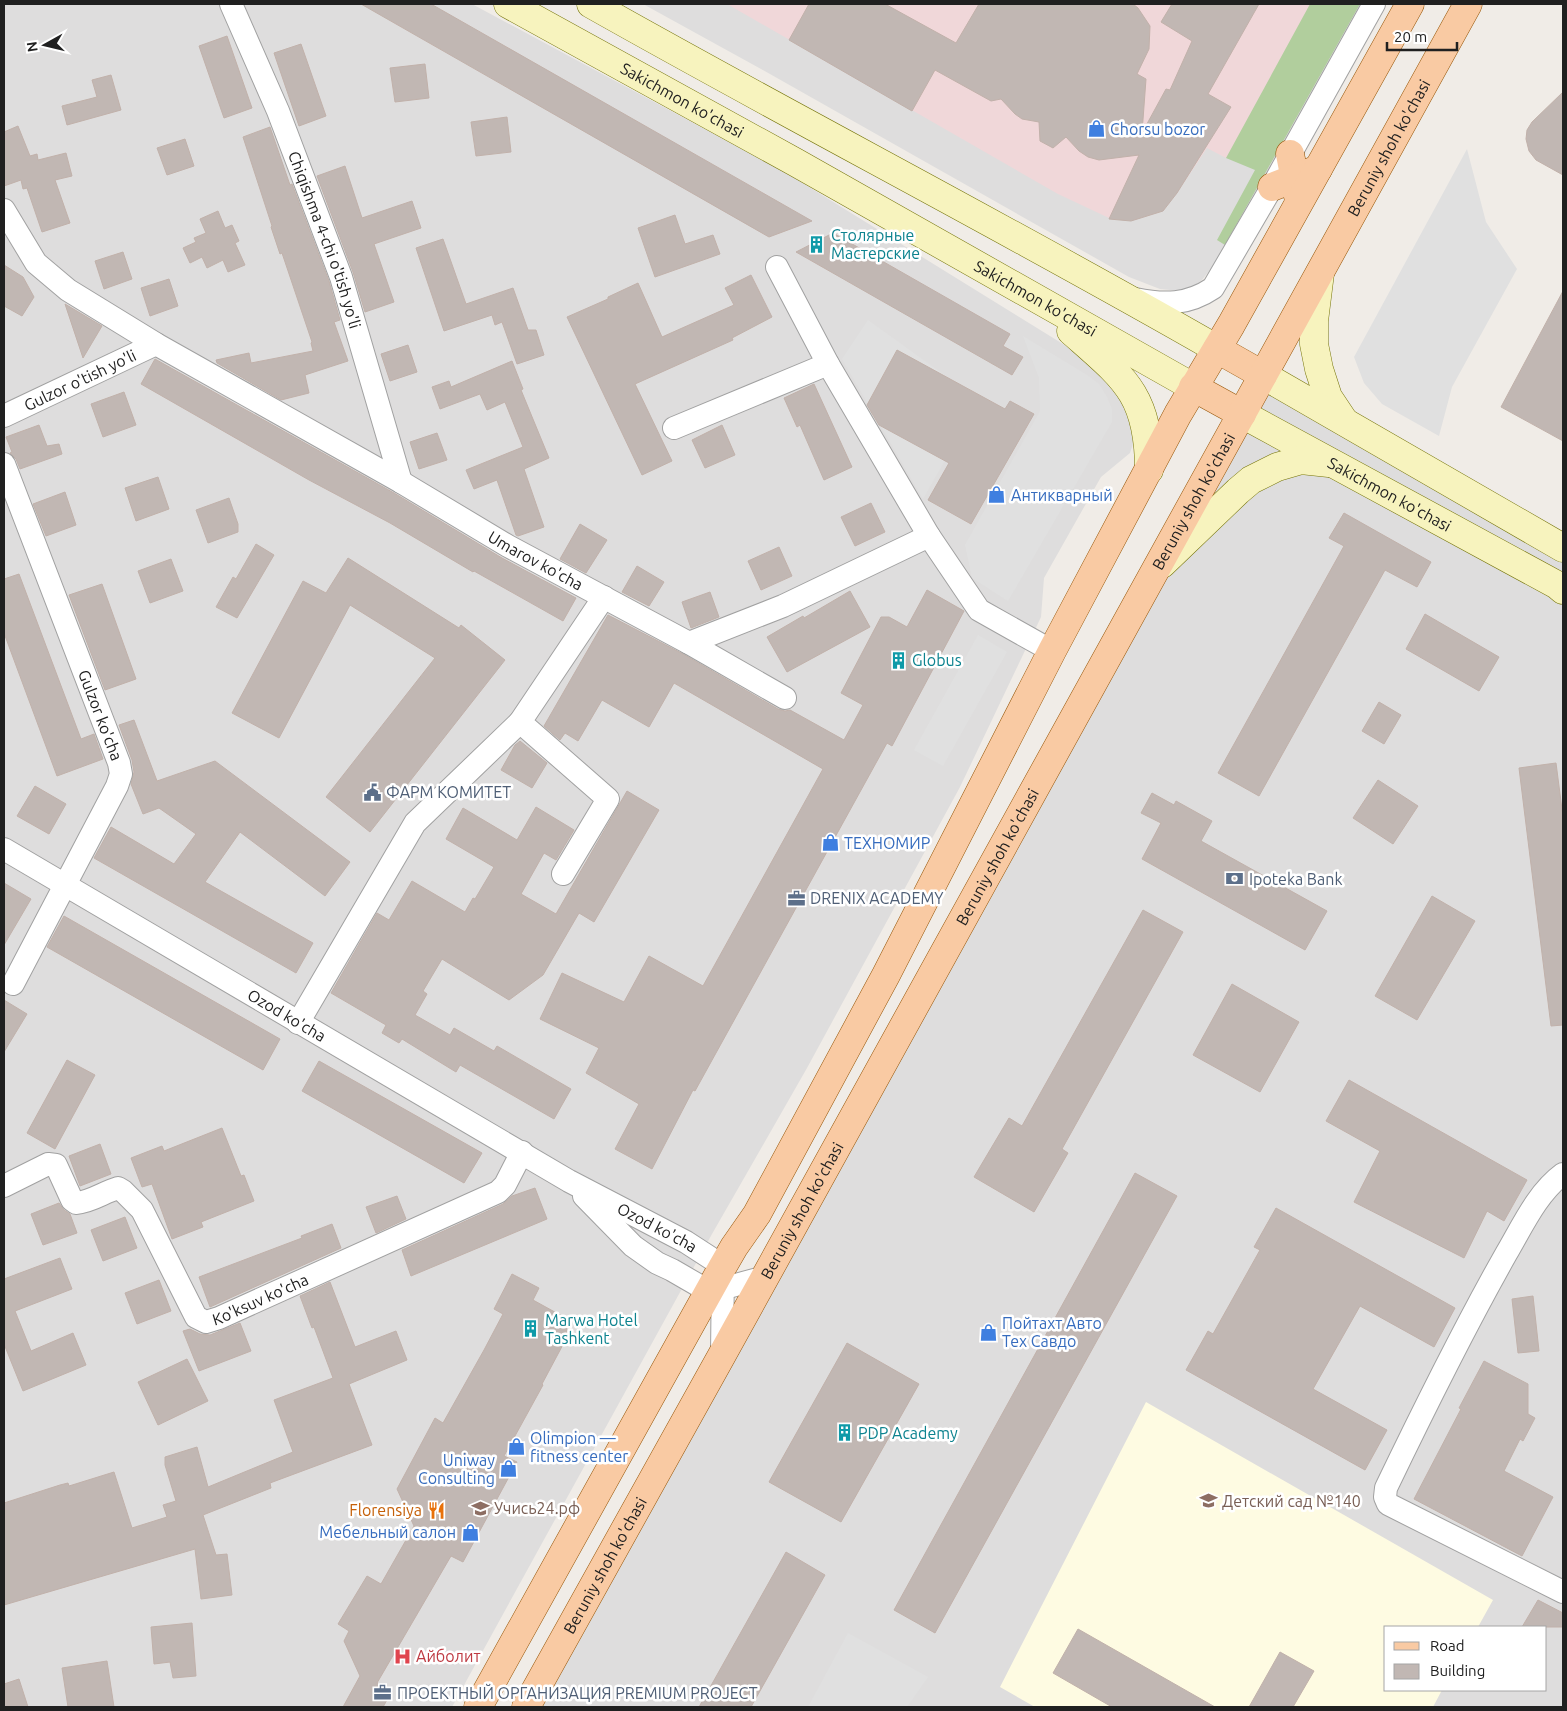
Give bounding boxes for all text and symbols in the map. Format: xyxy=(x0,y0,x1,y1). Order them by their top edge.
north arrow xyxy=(20,20,70,70)
scale bar xyxy=(1387,20,1457,52)
text: 20 m xyxy=(1394,28,1427,45)
text: N xyxy=(23,41,41,53)
street label: Sakichmon ko'chasi xyxy=(618,59,747,141)
street label: Beruniy shoh ko'chasi xyxy=(1344,76,1434,219)
shop icon: Chorsu bozor xyxy=(1086,119,1106,139)
place label: Chorsu bozor xyxy=(1110,120,1205,138)
street label: Chiqishma 4-chi o'tish yo'li xyxy=(285,148,365,331)
place label: Столярные Мастерские xyxy=(831,226,920,262)
building icon: Столярные Мастерские xyxy=(807,234,827,254)
street label: Sakichmon ko'chasi xyxy=(971,256,1100,340)
street label: Gulzor o'tish yo'li xyxy=(21,346,139,414)
street label: Beruniy shoh ko'chasi xyxy=(1148,430,1238,573)
street label: Sakichmon ko'chasi xyxy=(1325,453,1454,535)
shop icon: Антикварный xyxy=(987,485,1007,505)
place label: Антикварный xyxy=(1011,486,1113,504)
street label: Umarov ko'cha xyxy=(485,527,586,594)
building icon: Globus xyxy=(888,650,908,670)
place label: Globus xyxy=(912,651,962,669)
street label: Gulzor ko'cha xyxy=(75,667,126,763)
public building icon: ФАРМ КОМИТЕТ xyxy=(362,782,382,802)
place label: ФАРМ КОМИТЕТ xyxy=(386,783,511,801)
street label: Beruniy shoh ko'chasi xyxy=(952,785,1042,928)
shop icon: ТЕХНОМИР xyxy=(820,833,840,853)
place label: ТЕХНОМИР xyxy=(844,834,930,852)
bank icon: Ipoteka Bank xyxy=(1225,869,1245,889)
place label: Ipoteka Bank xyxy=(1249,870,1342,888)
office icon: DRENIX ACADEMY xyxy=(786,888,806,908)
place label: DRENIX ACADEMY xyxy=(810,889,944,907)
street label: Ozod ko'cha xyxy=(244,985,329,1045)
street label: Beruniy shoh ko'chasi xyxy=(757,1139,847,1282)
street label: Ozod ko'cha xyxy=(614,1199,701,1256)
street label: Ko'ksuv ko'cha xyxy=(210,1270,311,1329)
place label: Marwa Hotel Tashkent xyxy=(545,1311,638,1347)
place label: Пойтахт Авто Тех Савдо xyxy=(1002,1314,1102,1350)
building icon: Marwa Hotel Tashkent xyxy=(521,1319,541,1339)
shop icon: Пойтахт Авто Тех Савдо xyxy=(978,1322,998,1342)
building icon: PDP Academy xyxy=(834,1423,854,1443)
place label: PDP Academy xyxy=(858,1424,958,1442)
place label: Olimpion — fitness center xyxy=(530,1429,628,1465)
shop icon: Olimpion — fitness center xyxy=(506,1437,526,1457)
place label: Uniway Consulting xyxy=(418,1451,495,1487)
shop icon: Uniway Consulting xyxy=(499,1459,519,1479)
school or university icon: Детский сад №140 xyxy=(1198,1491,1218,1511)
place label: Детский сад №140 xyxy=(1222,1492,1361,1510)
street label: Beruniy shoh ko'chasi xyxy=(560,1494,650,1637)
school or university icon: Учись24.рф xyxy=(470,1498,490,1518)
place label: Учись24.рф xyxy=(494,1499,580,1517)
restaurant icon: Florensiya xyxy=(426,1500,446,1520)
place label: Florensiya xyxy=(349,1501,422,1519)
shop icon: Мебельный салон xyxy=(460,1522,480,1542)
place label: Мебельный салон xyxy=(319,1523,456,1541)
legend xyxy=(1384,1626,1547,1691)
text: Road xyxy=(1430,1637,1465,1654)
hospital icon: Айболит xyxy=(392,1646,412,1666)
place label: Айболит xyxy=(416,1647,481,1665)
text: Building xyxy=(1430,1662,1485,1679)
office icon: ПРОЕКТНЫЙ ОРГАНИЗАЦИЯ PREMIUM PROJECT xyxy=(373,1683,393,1703)
place label: ПРОЕКТНЫЙ ОРГАНИЗАЦИЯ PREMIUM PROJECT xyxy=(397,1683,758,1702)

